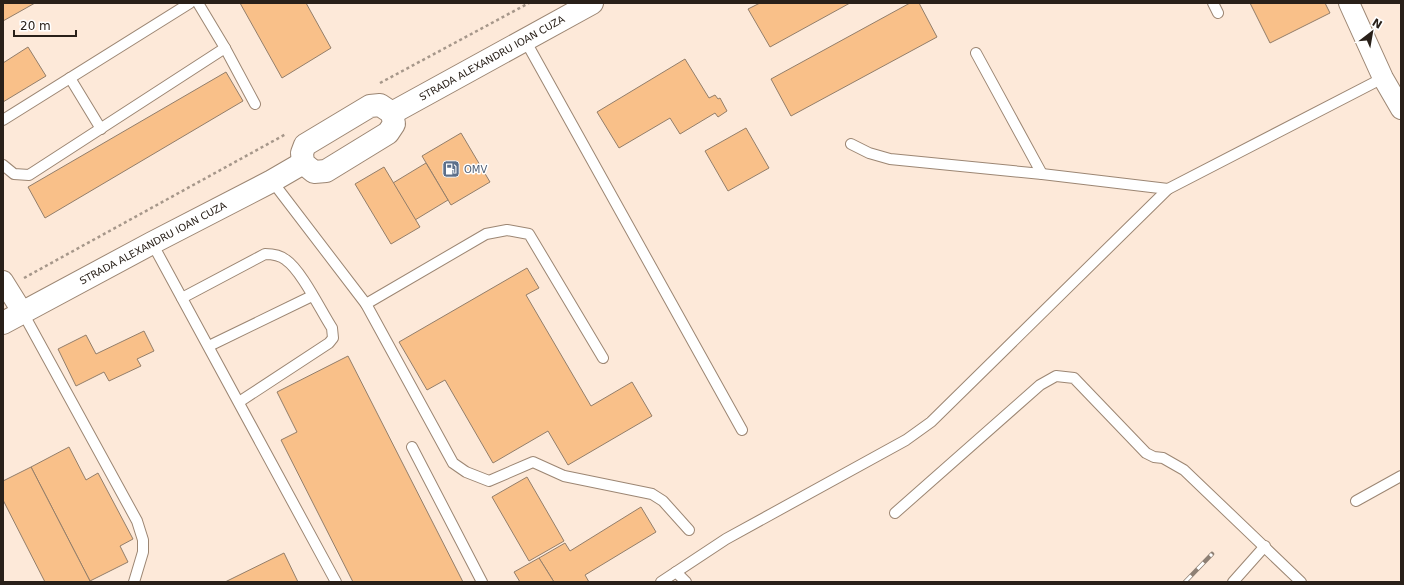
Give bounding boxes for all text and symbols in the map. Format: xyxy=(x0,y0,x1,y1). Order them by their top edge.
scale bar xyxy=(14,12,76,38)
north arrow xyxy=(1352,12,1392,52)
street label: STRADA ALEXANDRU IOAN CUZA xyxy=(417,13,567,103)
text: N xyxy=(1370,16,1384,32)
text: 20 m xyxy=(20,19,51,33)
fuel station icon: OMV xyxy=(441,159,461,179)
place label: OMV xyxy=(464,164,487,175)
street label: STRADA ALEXANDRU IOAN CUZA xyxy=(78,199,228,286)

